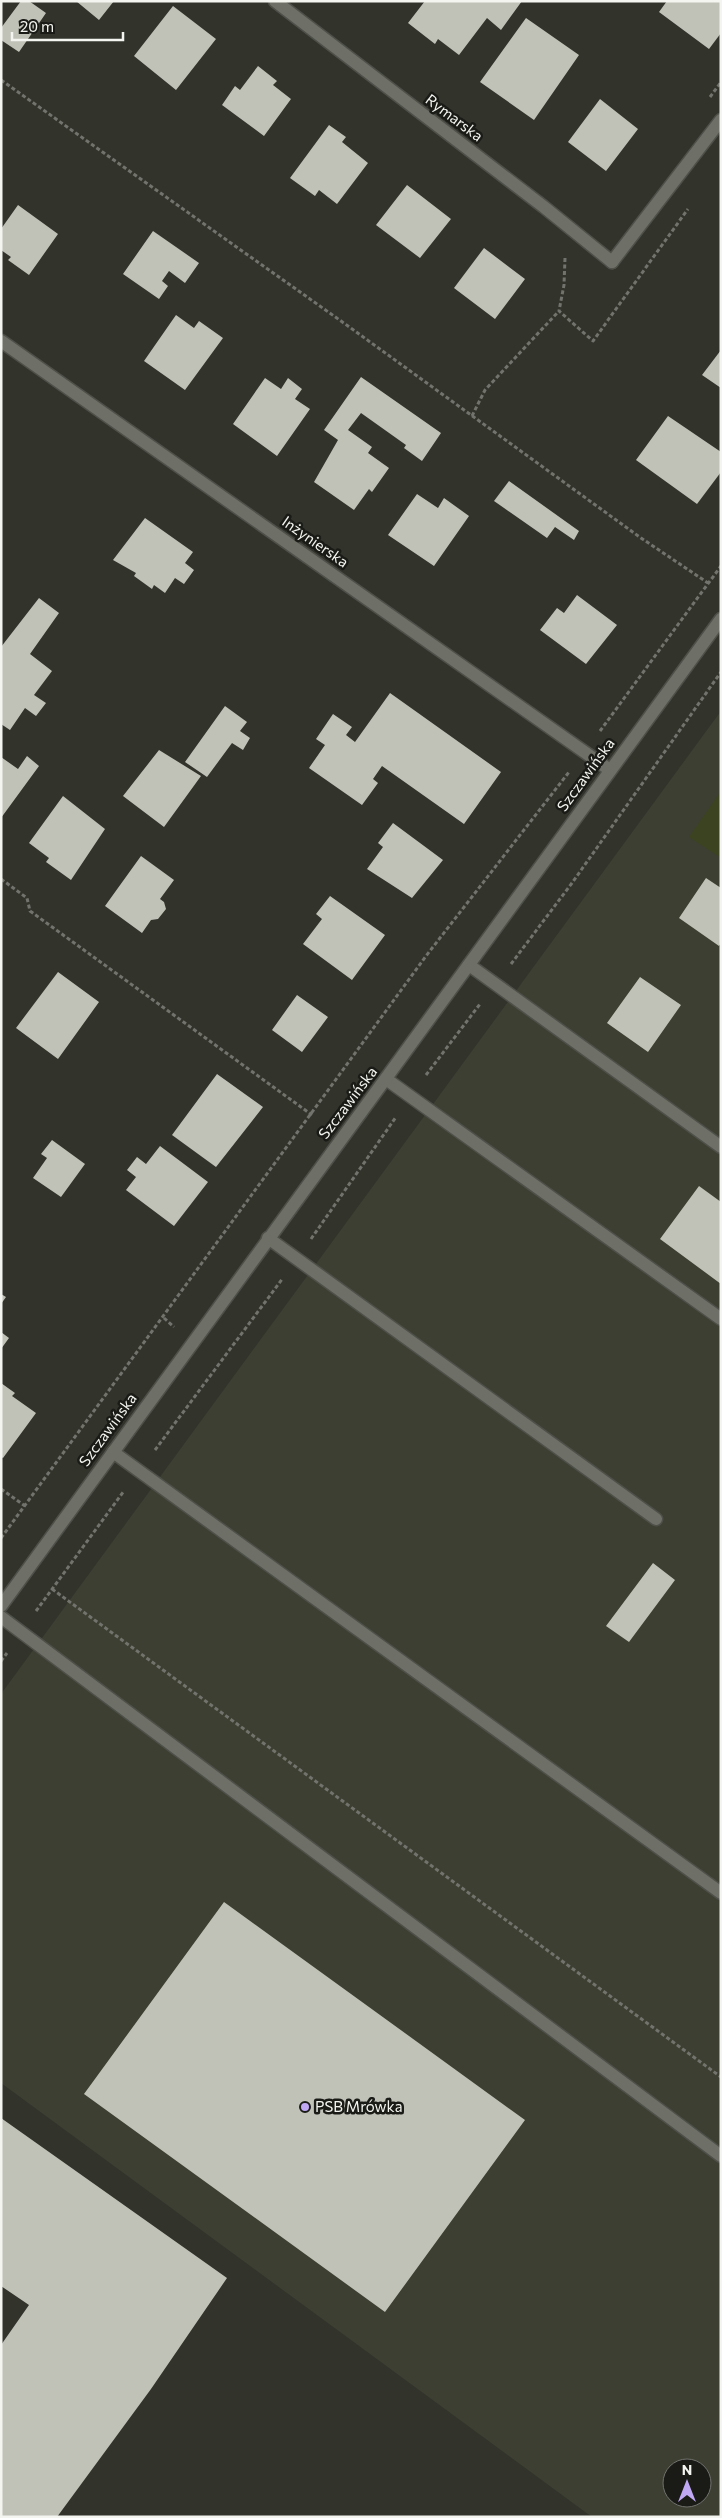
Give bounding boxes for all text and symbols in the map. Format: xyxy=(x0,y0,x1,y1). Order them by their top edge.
scale bar xyxy=(12,10,124,42)
text: 20 m xyxy=(20,17,54,35)
street label: Rymarska xyxy=(422,90,487,145)
street label: Inżynierska xyxy=(279,512,352,571)
street label: Szczawińska xyxy=(553,734,618,815)
street label: Szczawińska xyxy=(314,1063,380,1142)
street label: Szczawińska xyxy=(75,1389,140,1470)
place label: PSB Mrówka xyxy=(315,2097,403,2115)
marker: PSB Mrówka xyxy=(299,2101,311,2113)
north arrow xyxy=(662,2458,712,2508)
text: N xyxy=(682,2461,692,2478)

